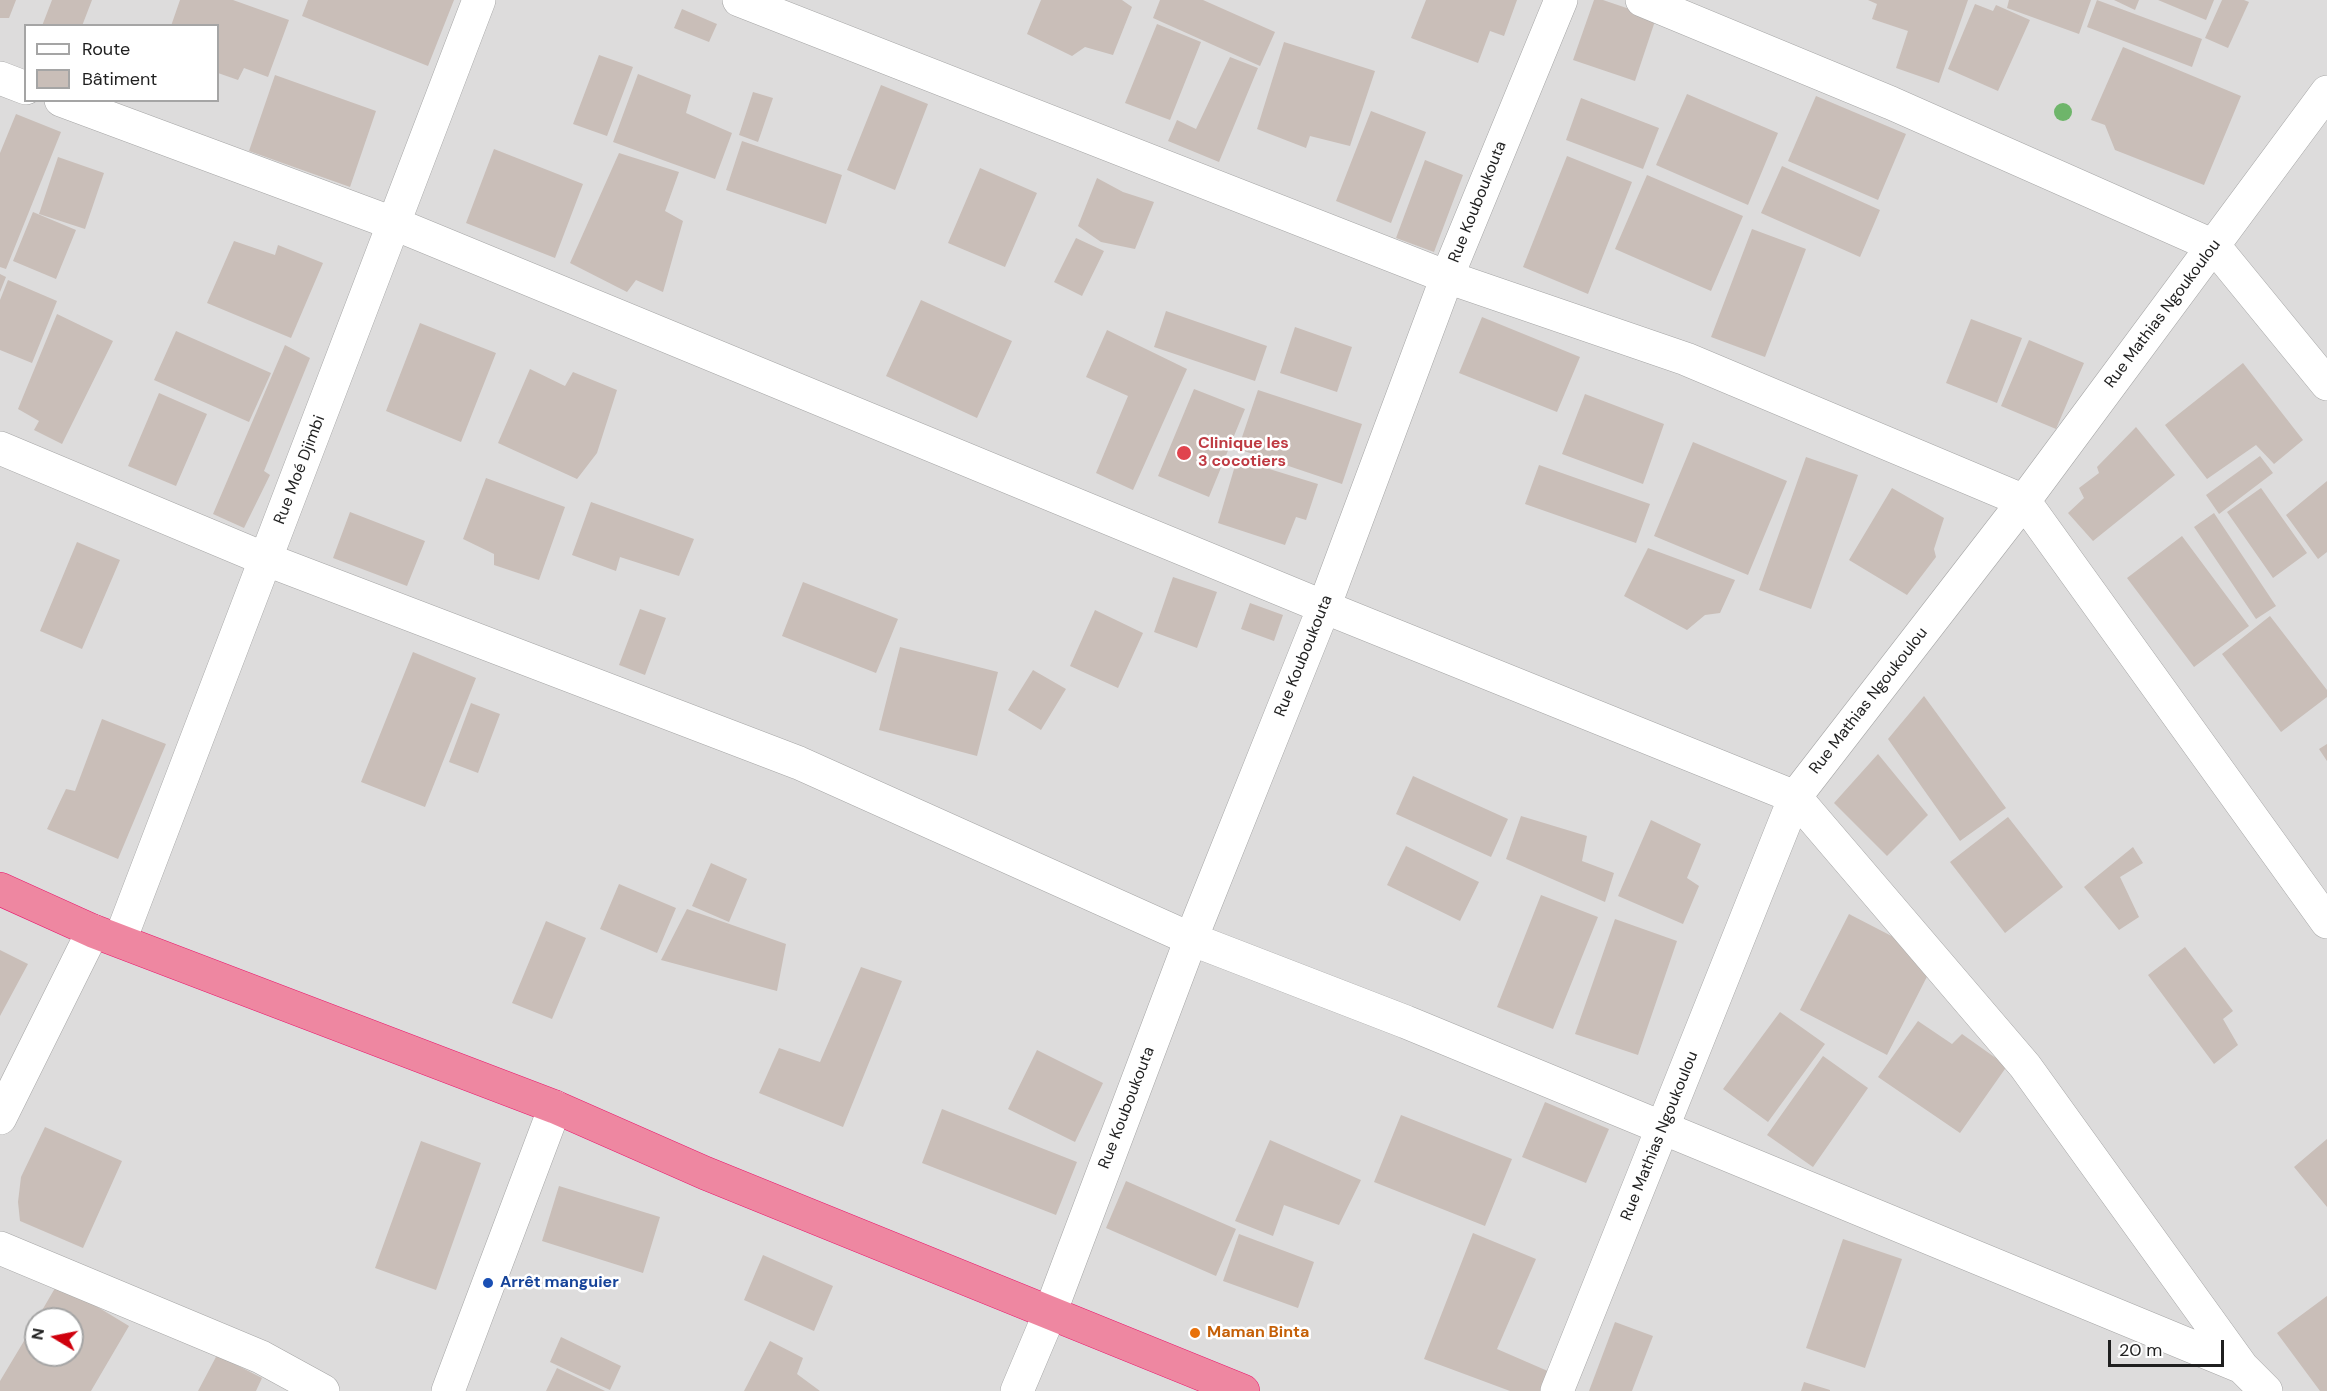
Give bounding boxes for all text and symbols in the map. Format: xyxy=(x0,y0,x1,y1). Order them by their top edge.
legend xyxy=(24,24,219,102)
text: Route xyxy=(82,37,130,61)
text: Bâtiment xyxy=(82,67,157,91)
street label: Rue Kouboukouta xyxy=(1445,138,1511,266)
street label: Rue Mathias Ngoukoulou xyxy=(2101,236,2225,392)
street label: Rue Moé Djimbi xyxy=(270,413,330,527)
place label: Clinique les 3 cocotiers xyxy=(1198,434,1289,472)
marker: Clinique les 3 cocotiers xyxy=(1175,444,1193,462)
street label: Rue Kouboukouta xyxy=(1271,592,1337,720)
street label: Rue Mathias Ngoukoulou xyxy=(1806,624,1932,778)
street label: Rue Kouboukouta xyxy=(1095,1044,1159,1172)
street label: Rue Mathias Ngoukoulou xyxy=(1617,1049,1703,1223)
place label: Arrêt manguier xyxy=(500,1273,619,1293)
marker: Arrêt manguier xyxy=(481,1276,495,1290)
north arrow xyxy=(24,1307,84,1367)
place label: Maman Binta xyxy=(1207,1323,1309,1343)
marker: Maman Binta xyxy=(1188,1326,1202,1340)
text: N xyxy=(26,1327,49,1342)
scale bar xyxy=(2111,1328,2226,1366)
text: 20 m xyxy=(2119,1338,2162,1362)

